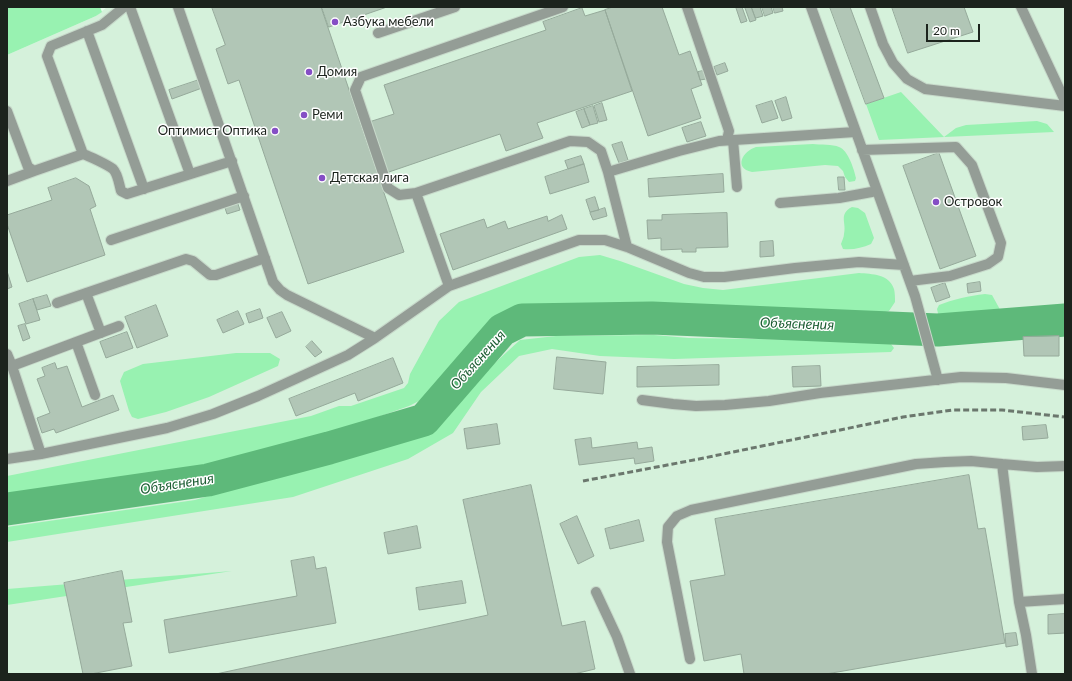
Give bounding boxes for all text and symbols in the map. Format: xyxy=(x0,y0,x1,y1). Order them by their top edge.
place label: Азбука мебели xyxy=(343,14,434,30)
scale bar xyxy=(928,16,982,42)
marker: Азбука мебели xyxy=(330,17,340,27)
text: 20 m xyxy=(933,23,960,38)
place label: Домия xyxy=(317,64,357,80)
marker: Домия xyxy=(304,67,314,77)
place label: Реми xyxy=(312,107,343,123)
marker: Реми xyxy=(299,110,309,120)
place label: Оптимист Оптика xyxy=(158,123,267,139)
marker: Оптимист Оптика xyxy=(270,126,280,136)
place label: Детская лига xyxy=(330,170,409,186)
marker: Детская лига xyxy=(317,173,327,183)
place label: Островок xyxy=(944,194,1002,210)
marker: Островок xyxy=(931,197,941,207)
water label: Объяснения xyxy=(760,314,834,334)
water label: Объяснения xyxy=(447,327,509,393)
water label: Объяснения xyxy=(139,470,215,498)

